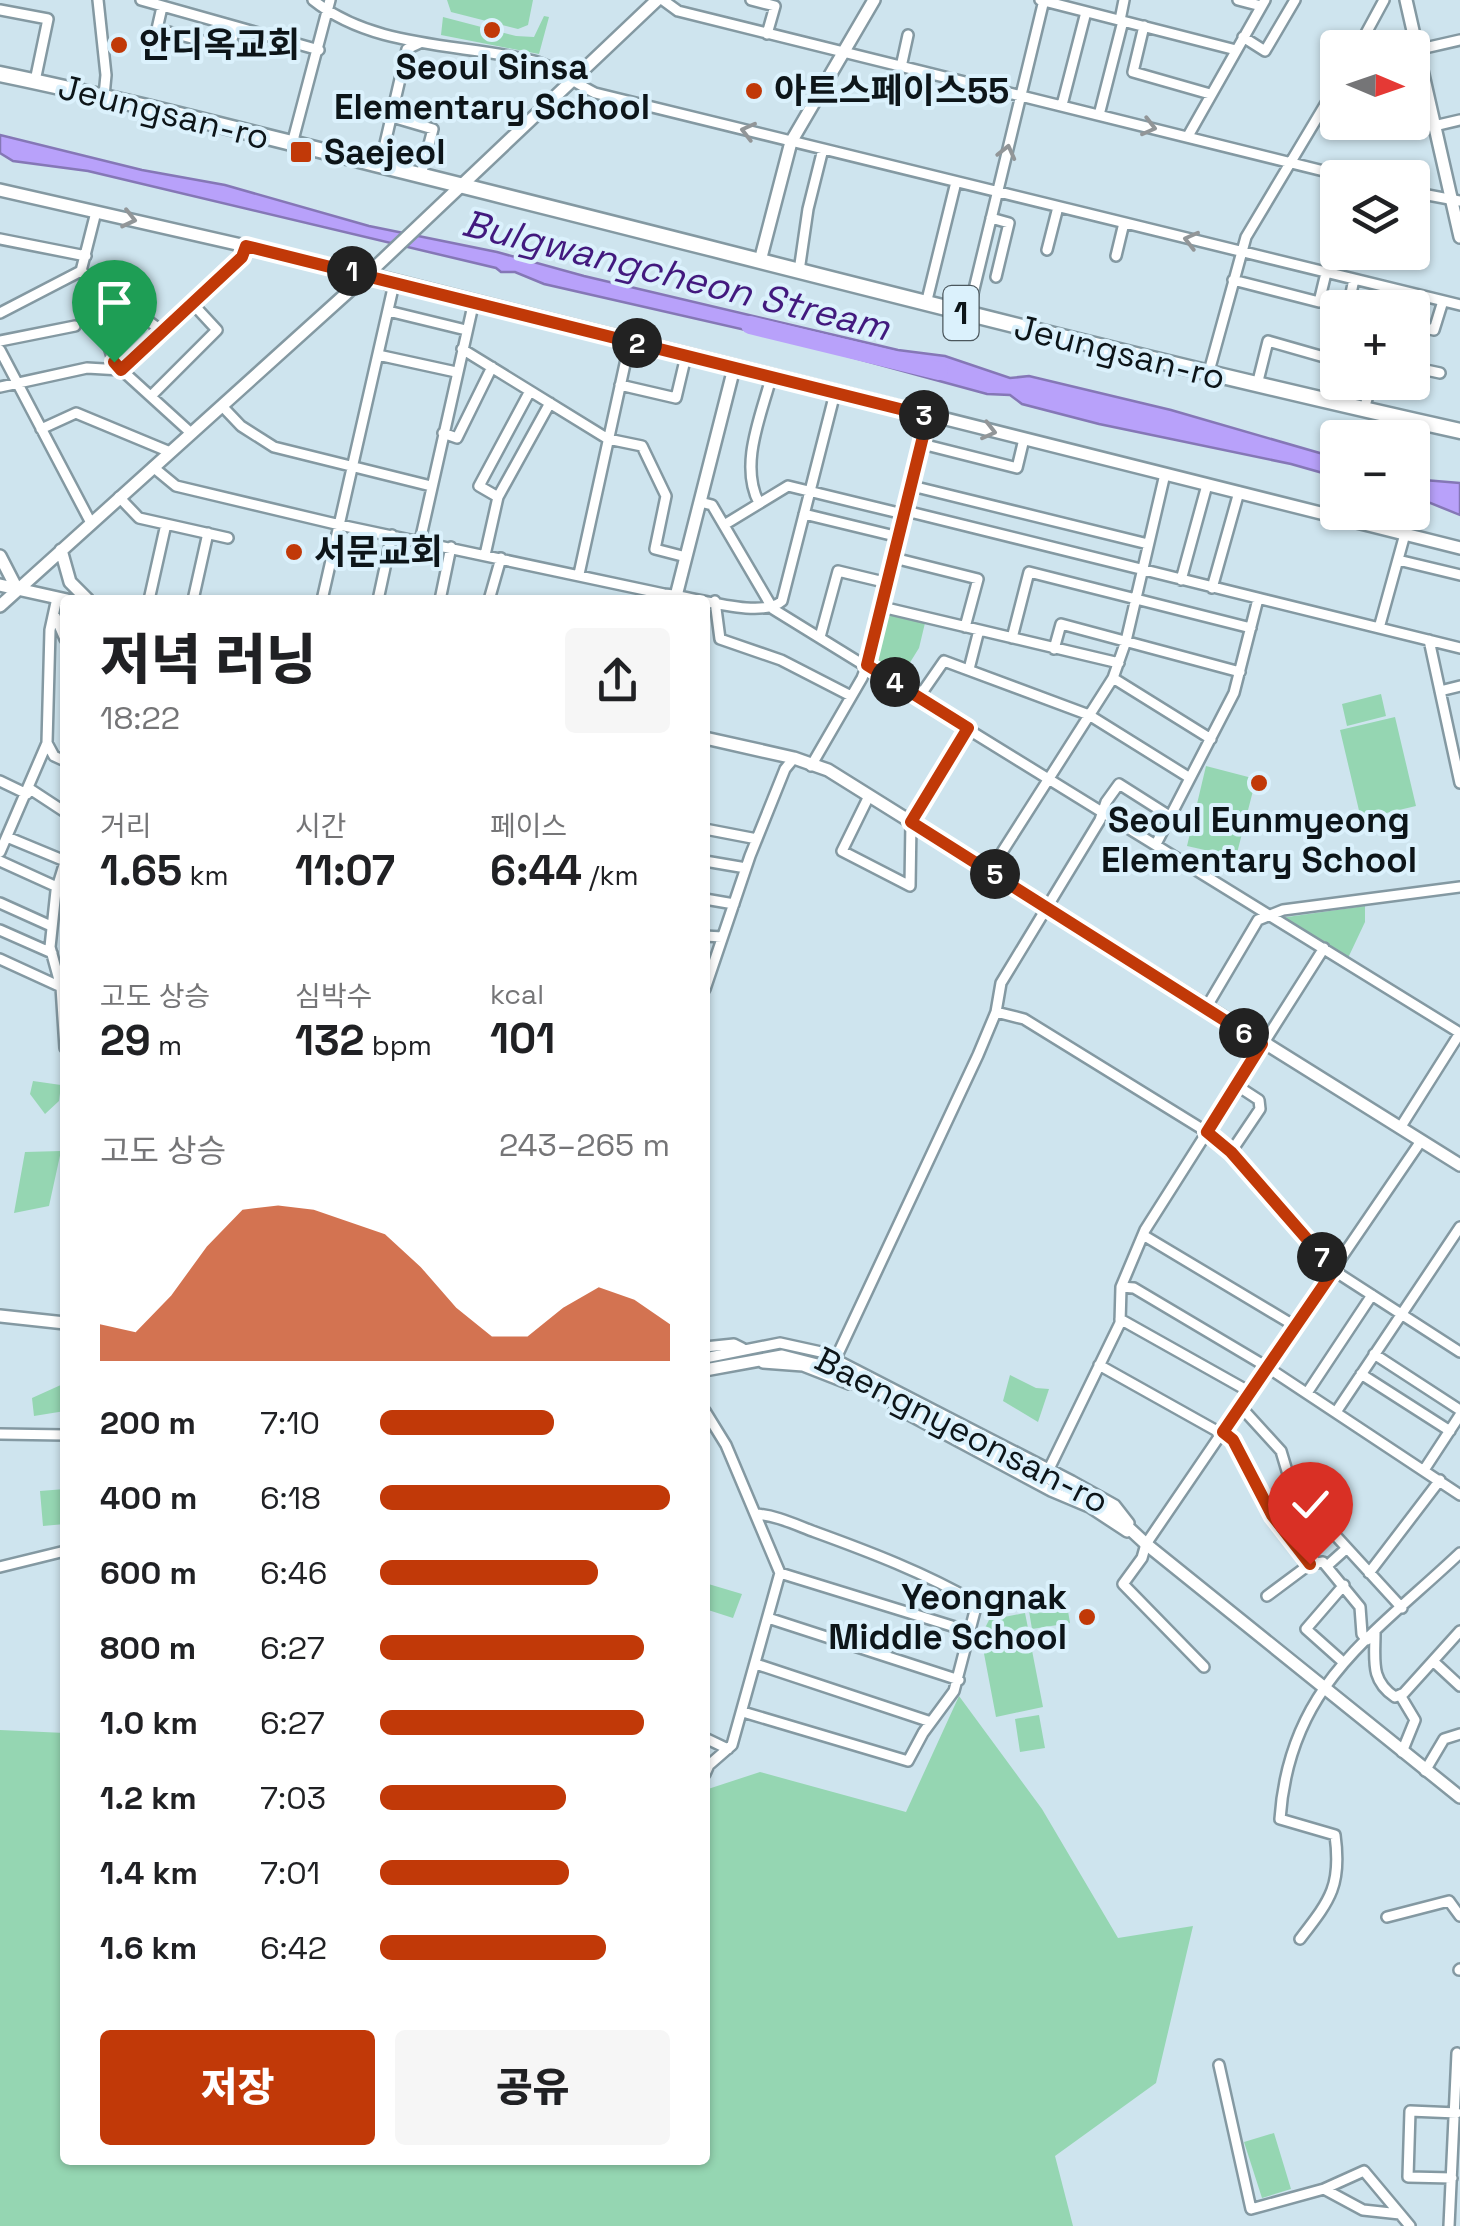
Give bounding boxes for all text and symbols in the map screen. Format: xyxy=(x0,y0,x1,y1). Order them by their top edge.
marker: Seoul Sinsa Elementary School xyxy=(481,19,503,41)
place label: 안디옥교회 xyxy=(139,23,300,67)
north arrow xyxy=(1320,30,1430,140)
map controls xyxy=(1320,30,1430,530)
marker: 안디옥교회 xyxy=(108,34,130,56)
place label: Seoul Sinsa Elementary School xyxy=(334,45,650,129)
street label: Jeungsan-ro xyxy=(54,65,274,159)
place label: 아트스페이스55 xyxy=(774,69,1009,113)
marker: 아트스페이스55 xyxy=(743,80,765,102)
one-way arrow xyxy=(1140,115,1157,136)
one-way arrow xyxy=(740,122,757,143)
place label: Saejeol xyxy=(324,130,446,174)
marker: Saejeol xyxy=(288,139,314,165)
one-way arrow xyxy=(995,144,1016,161)
button: layers xyxy=(1320,160,1430,270)
water label: Bulgwangcheon Stream xyxy=(458,199,896,352)
one-way arrow xyxy=(120,208,137,229)
one-way arrow xyxy=(1183,230,1200,251)
pin: 1 xyxy=(327,246,377,296)
text: 1 xyxy=(346,253,358,289)
pin xyxy=(72,260,157,363)
icon: arrive xyxy=(87,275,142,330)
road number: 1 xyxy=(944,286,978,340)
button: + xyxy=(1320,290,1430,400)
street label: Jeungsan-ro xyxy=(1010,305,1230,399)
pin: 2 xyxy=(612,318,662,368)
text: 2 xyxy=(629,325,645,361)
pin: 3 xyxy=(899,390,949,440)
text: 3 xyxy=(915,397,933,433)
one-way arrow xyxy=(980,419,997,440)
button: − xyxy=(1320,420,1430,530)
place label: 서문교회 xyxy=(314,530,443,574)
marker: 서문교회 xyxy=(283,541,305,563)
text: 저녁 러닝 xyxy=(100,625,316,695)
button: share xyxy=(565,628,670,733)
pin: 4 xyxy=(870,657,920,707)
text: 4 xyxy=(886,664,904,700)
text: 18:22 xyxy=(100,698,180,738)
marker: Seoul Eunmyeong Elementary School xyxy=(1248,772,1270,794)
place label: Seoul Eunmyeong Elementary School xyxy=(1101,798,1417,882)
text: 거리 xyxy=(100,808,152,844)
text: 시간 xyxy=(295,808,347,844)
text: 페이스 xyxy=(490,808,567,844)
text: 1.65 xyxy=(100,844,182,897)
text: 11:07 xyxy=(295,844,395,897)
text: 6:44 xyxy=(490,844,582,897)
pin: 5 xyxy=(970,849,1020,899)
text: 5 xyxy=(987,856,1003,892)
text: km xyxy=(182,857,229,893)
text: /km xyxy=(582,857,639,893)
text: kcal xyxy=(490,976,544,1012)
text: 고도 상승 xyxy=(100,978,210,1014)
text: 심박수 xyxy=(295,978,372,1014)
pin: 6 xyxy=(1219,1008,1269,1058)
text: 101 xyxy=(490,1012,555,1065)
text: 29 xyxy=(100,1014,151,1067)
text: 132 xyxy=(295,1014,364,1067)
text: 6 xyxy=(1235,1015,1253,1051)
text: m xyxy=(151,1027,182,1063)
text: bpm xyxy=(364,1027,432,1063)
text: 243–265 m xyxy=(499,1125,670,1165)
text: 고도 상승 xyxy=(100,1131,226,1171)
pin: 7 xyxy=(1297,1232,1347,1282)
text: 7 xyxy=(1314,1239,1330,1275)
street label: Baengnyeonsan-ro xyxy=(808,1337,1116,1523)
text: 200 m xyxy=(100,1403,196,1443)
text: 7:10 xyxy=(260,1403,320,1443)
pin xyxy=(1268,1462,1353,1565)
icon: check xyxy=(1283,1477,1338,1532)
text: 400 m xyxy=(100,1478,197,1518)
text: 6:18 xyxy=(260,1478,321,1518)
text: 600 m xyxy=(100,1553,197,1593)
text: 6:46 xyxy=(260,1553,327,1593)
place label: Yeongnak Middle School xyxy=(828,1575,1067,1659)
marker: Yeongnak Middle School xyxy=(1076,1606,1098,1628)
text: 800 m xyxy=(100,1628,196,1668)
text: 6:27 xyxy=(260,1628,325,1668)
text: 1.0 km xyxy=(100,1703,198,1743)
text: 6:27 xyxy=(260,1703,325,1743)
text: 1.2 km xyxy=(100,1778,197,1818)
text: 7:03 xyxy=(260,1778,326,1818)
text: 1.4 km xyxy=(100,1853,198,1893)
text: 7:01 xyxy=(260,1853,320,1893)
text: 1.6 km xyxy=(100,1928,197,1968)
text: 6:42 xyxy=(260,1928,327,1968)
button: 저장 xyxy=(100,2030,375,2145)
button: 공유 xyxy=(395,2030,670,2145)

